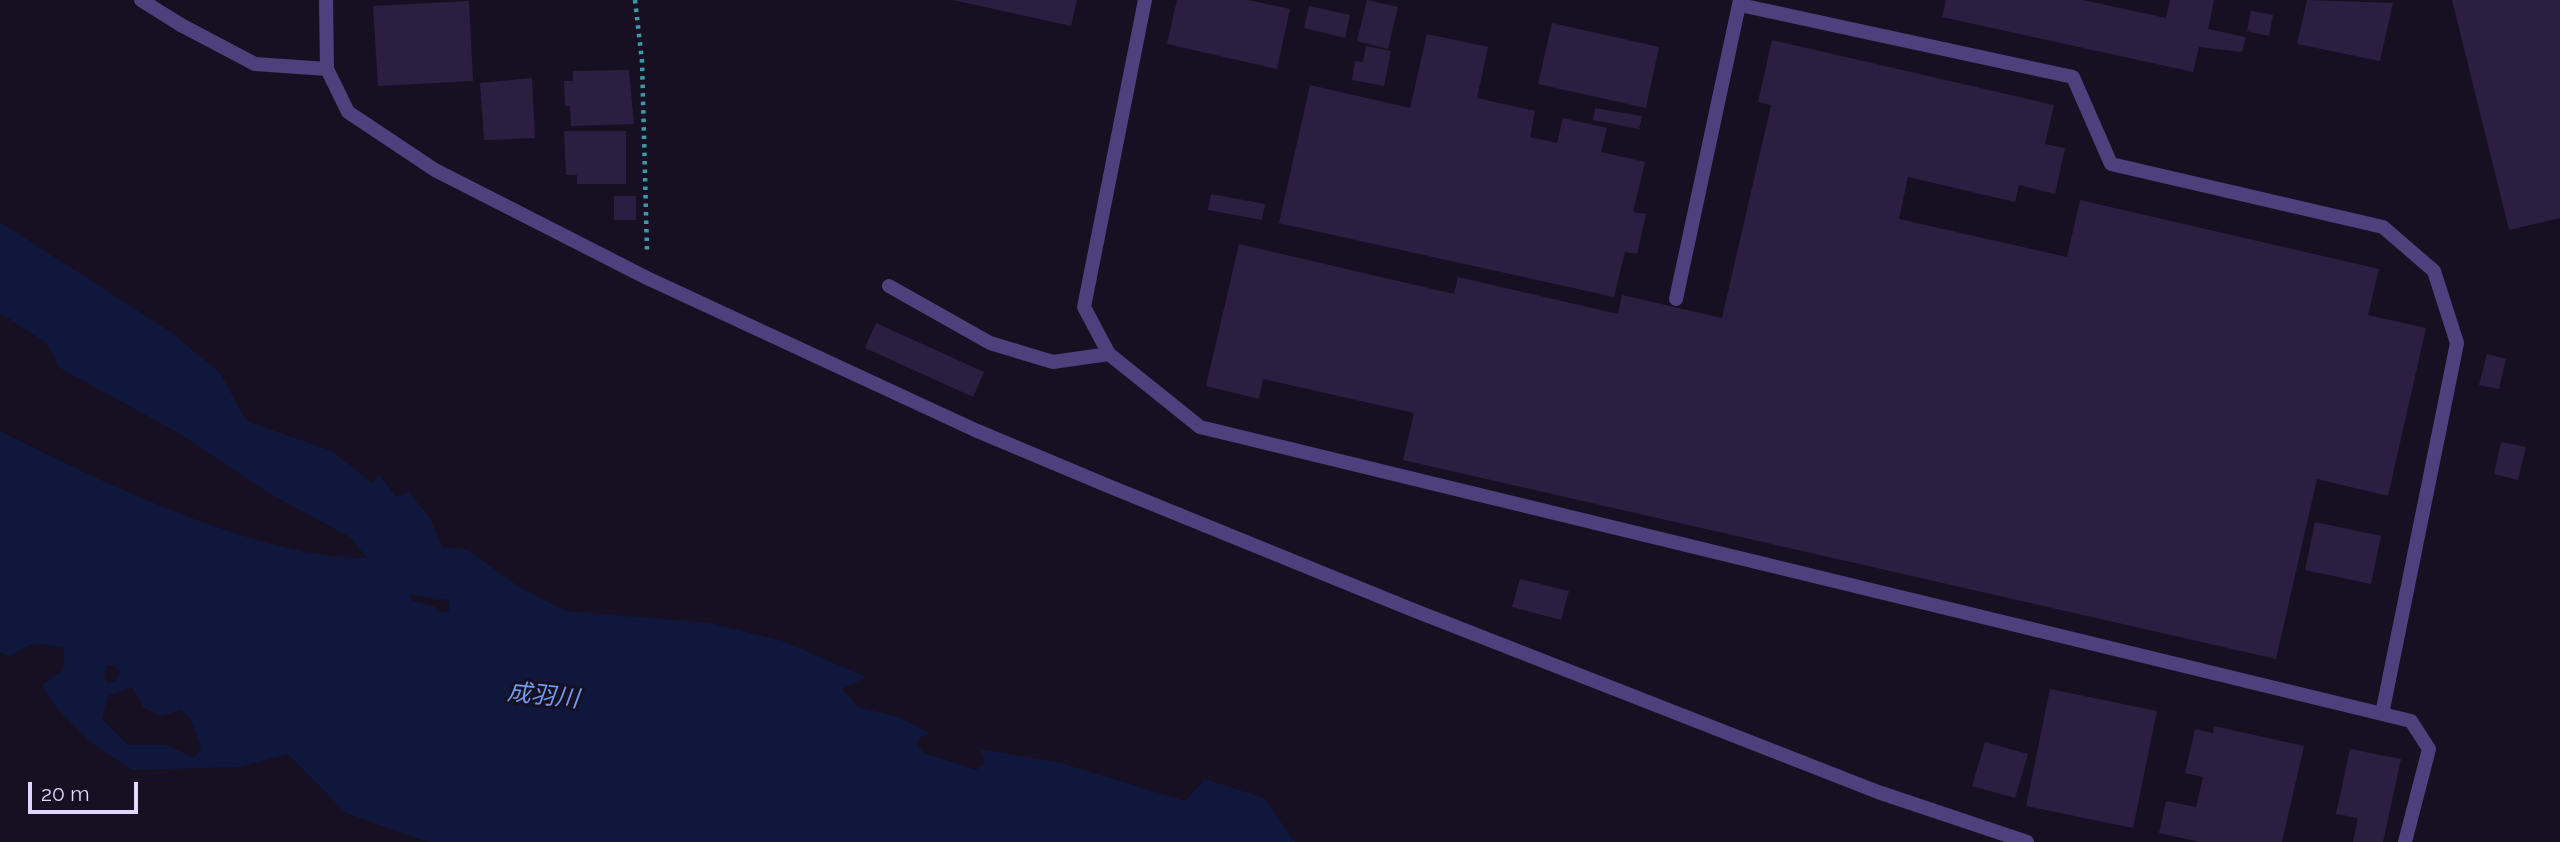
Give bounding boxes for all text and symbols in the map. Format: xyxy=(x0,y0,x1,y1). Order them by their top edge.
water label: 成羽川 xyxy=(506,678,580,714)
scale bar xyxy=(32,768,142,812)
text: 20 m xyxy=(41,781,89,806)

